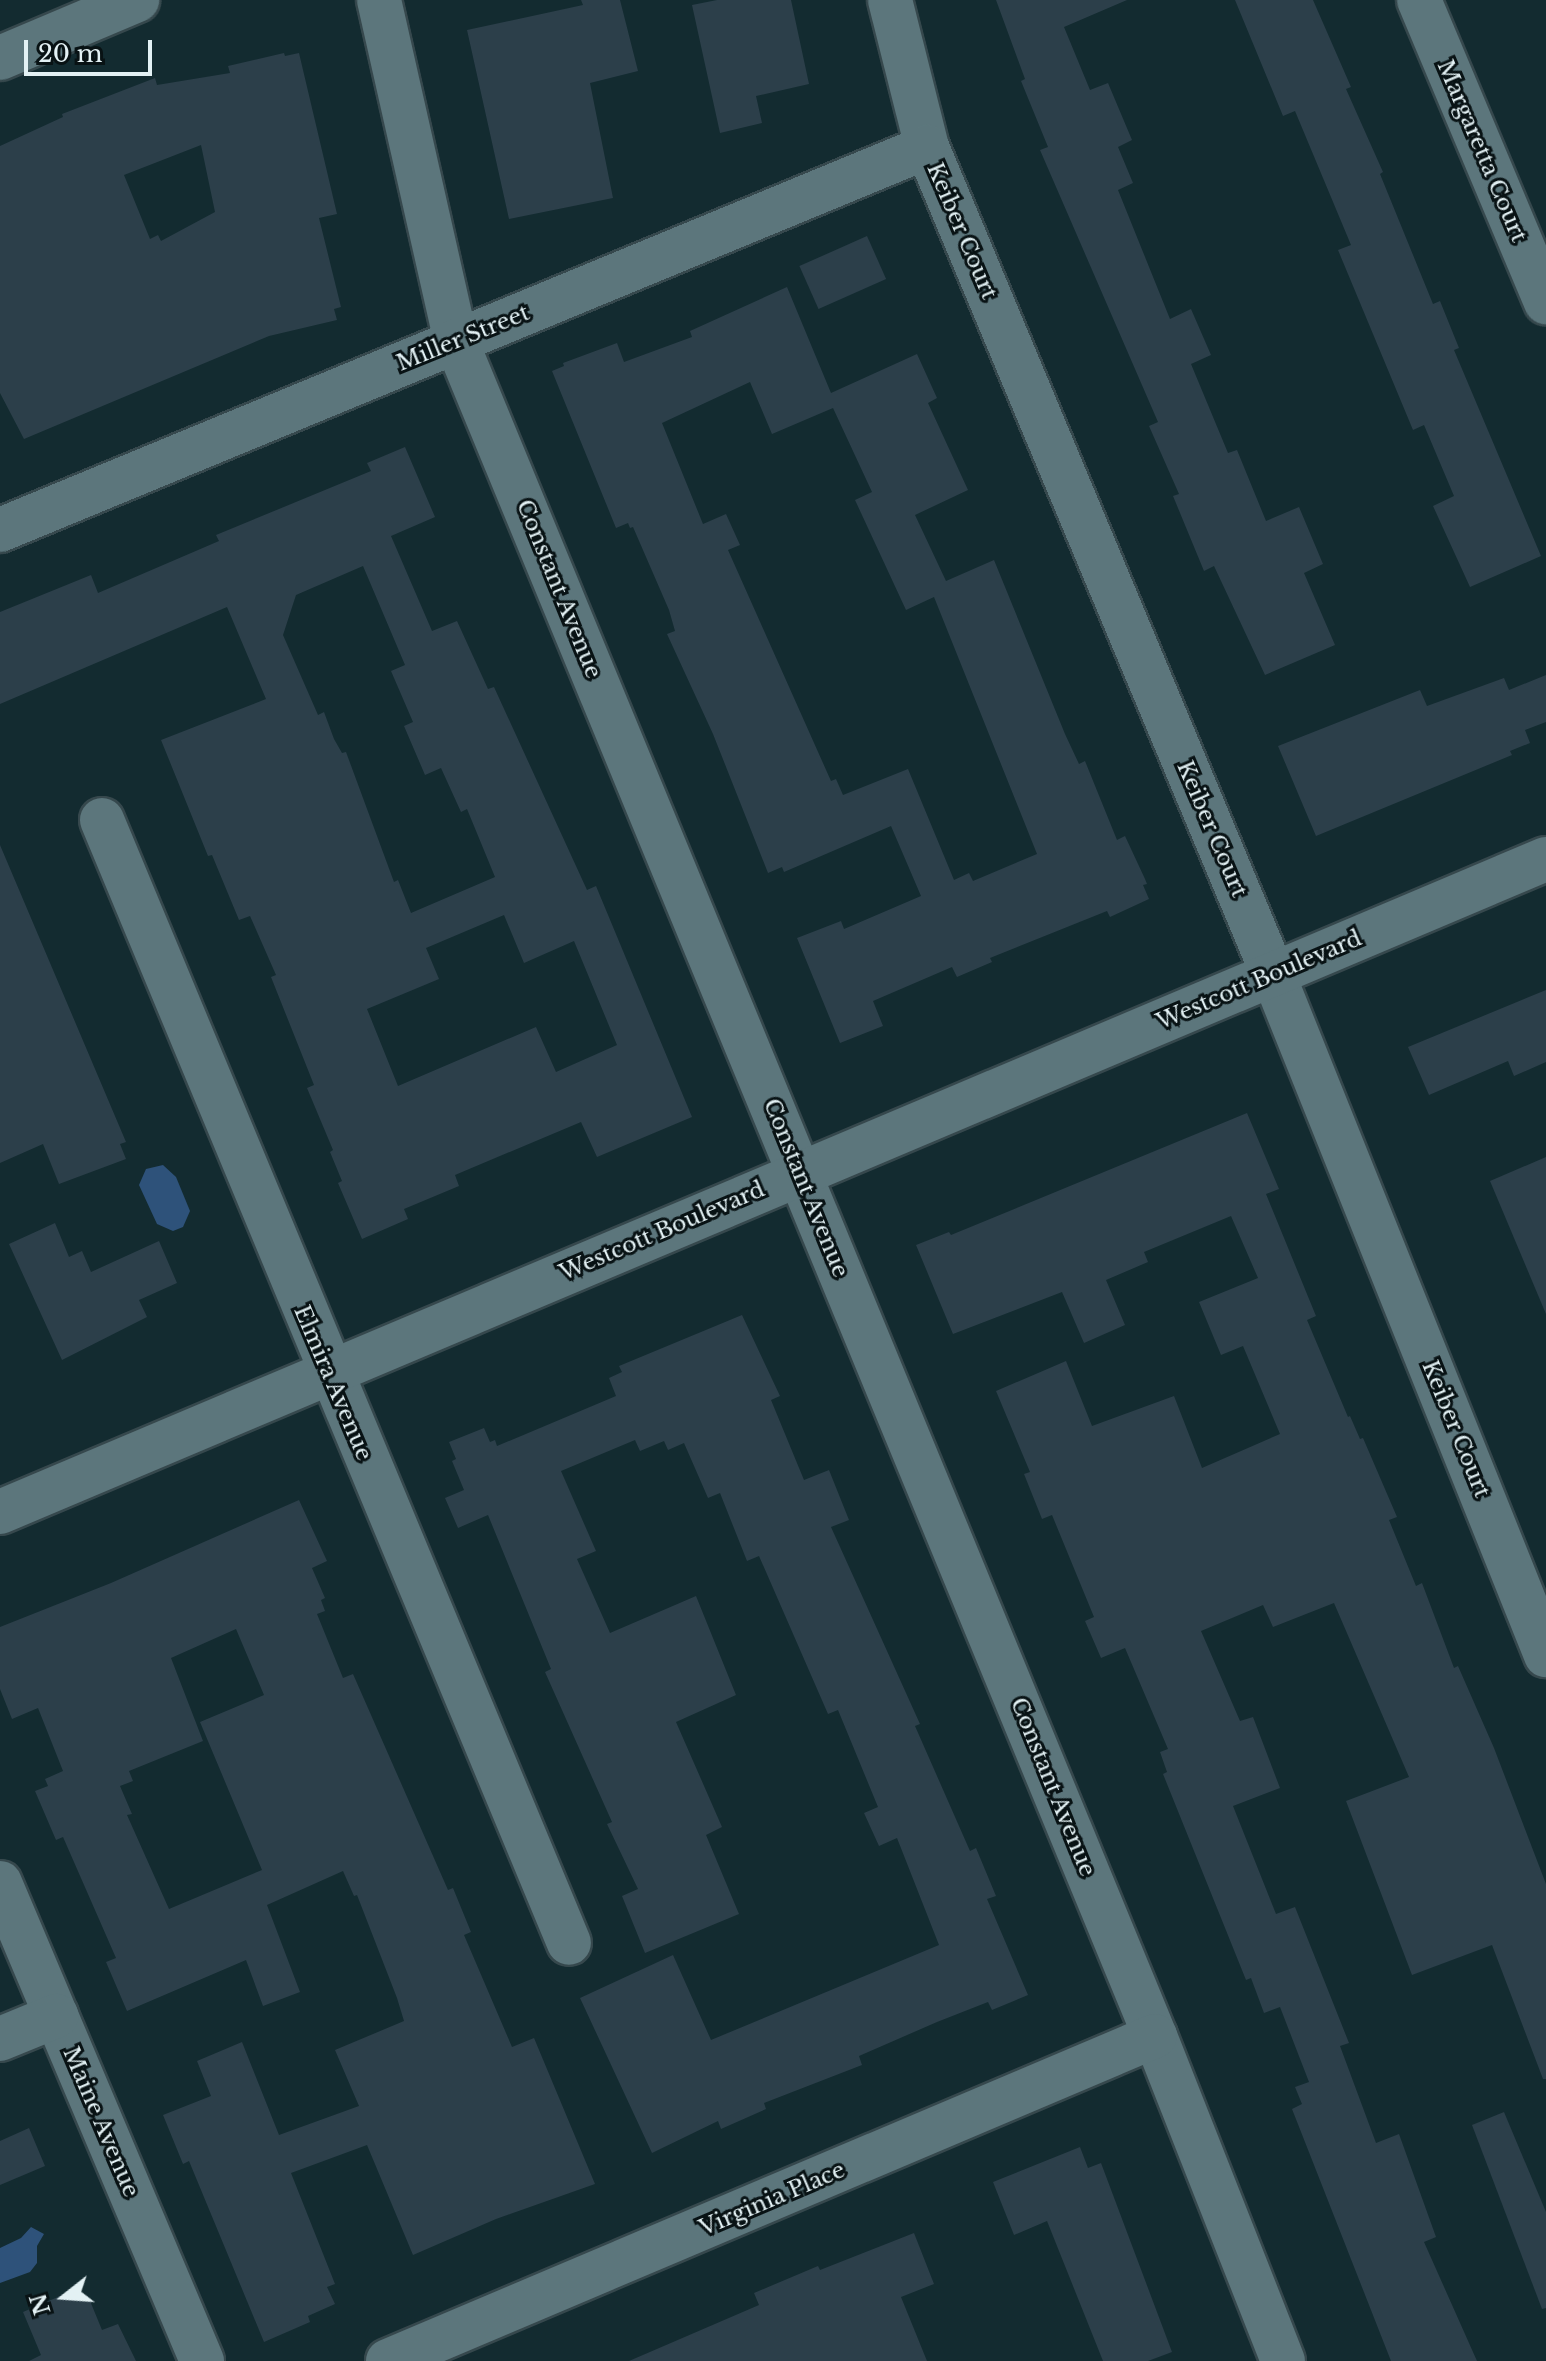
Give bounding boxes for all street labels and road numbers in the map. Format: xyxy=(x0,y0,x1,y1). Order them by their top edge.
street label: Margaretta Court xyxy=(1432,56,1532,246)
street label: Keiber Court xyxy=(921,159,1003,303)
street label: Miller Street xyxy=(393,299,533,377)
street label: Constant Avenue xyxy=(511,495,607,683)
street label: Keiber Court xyxy=(1171,757,1253,901)
street label: Westcott Boulevard xyxy=(1152,925,1366,1035)
street label: Constant Avenue xyxy=(758,1094,854,1282)
street label: Westcott Boulevard xyxy=(555,1176,769,1286)
street label: Elmira Avenue xyxy=(288,1301,378,1465)
street label: Keiber Court xyxy=(1416,1356,1496,1502)
street label: Constant Avenue xyxy=(1005,1693,1101,1881)
street label: Maine Avenue xyxy=(57,2043,145,2201)
street label: Virginia Place xyxy=(695,2156,849,2242)

